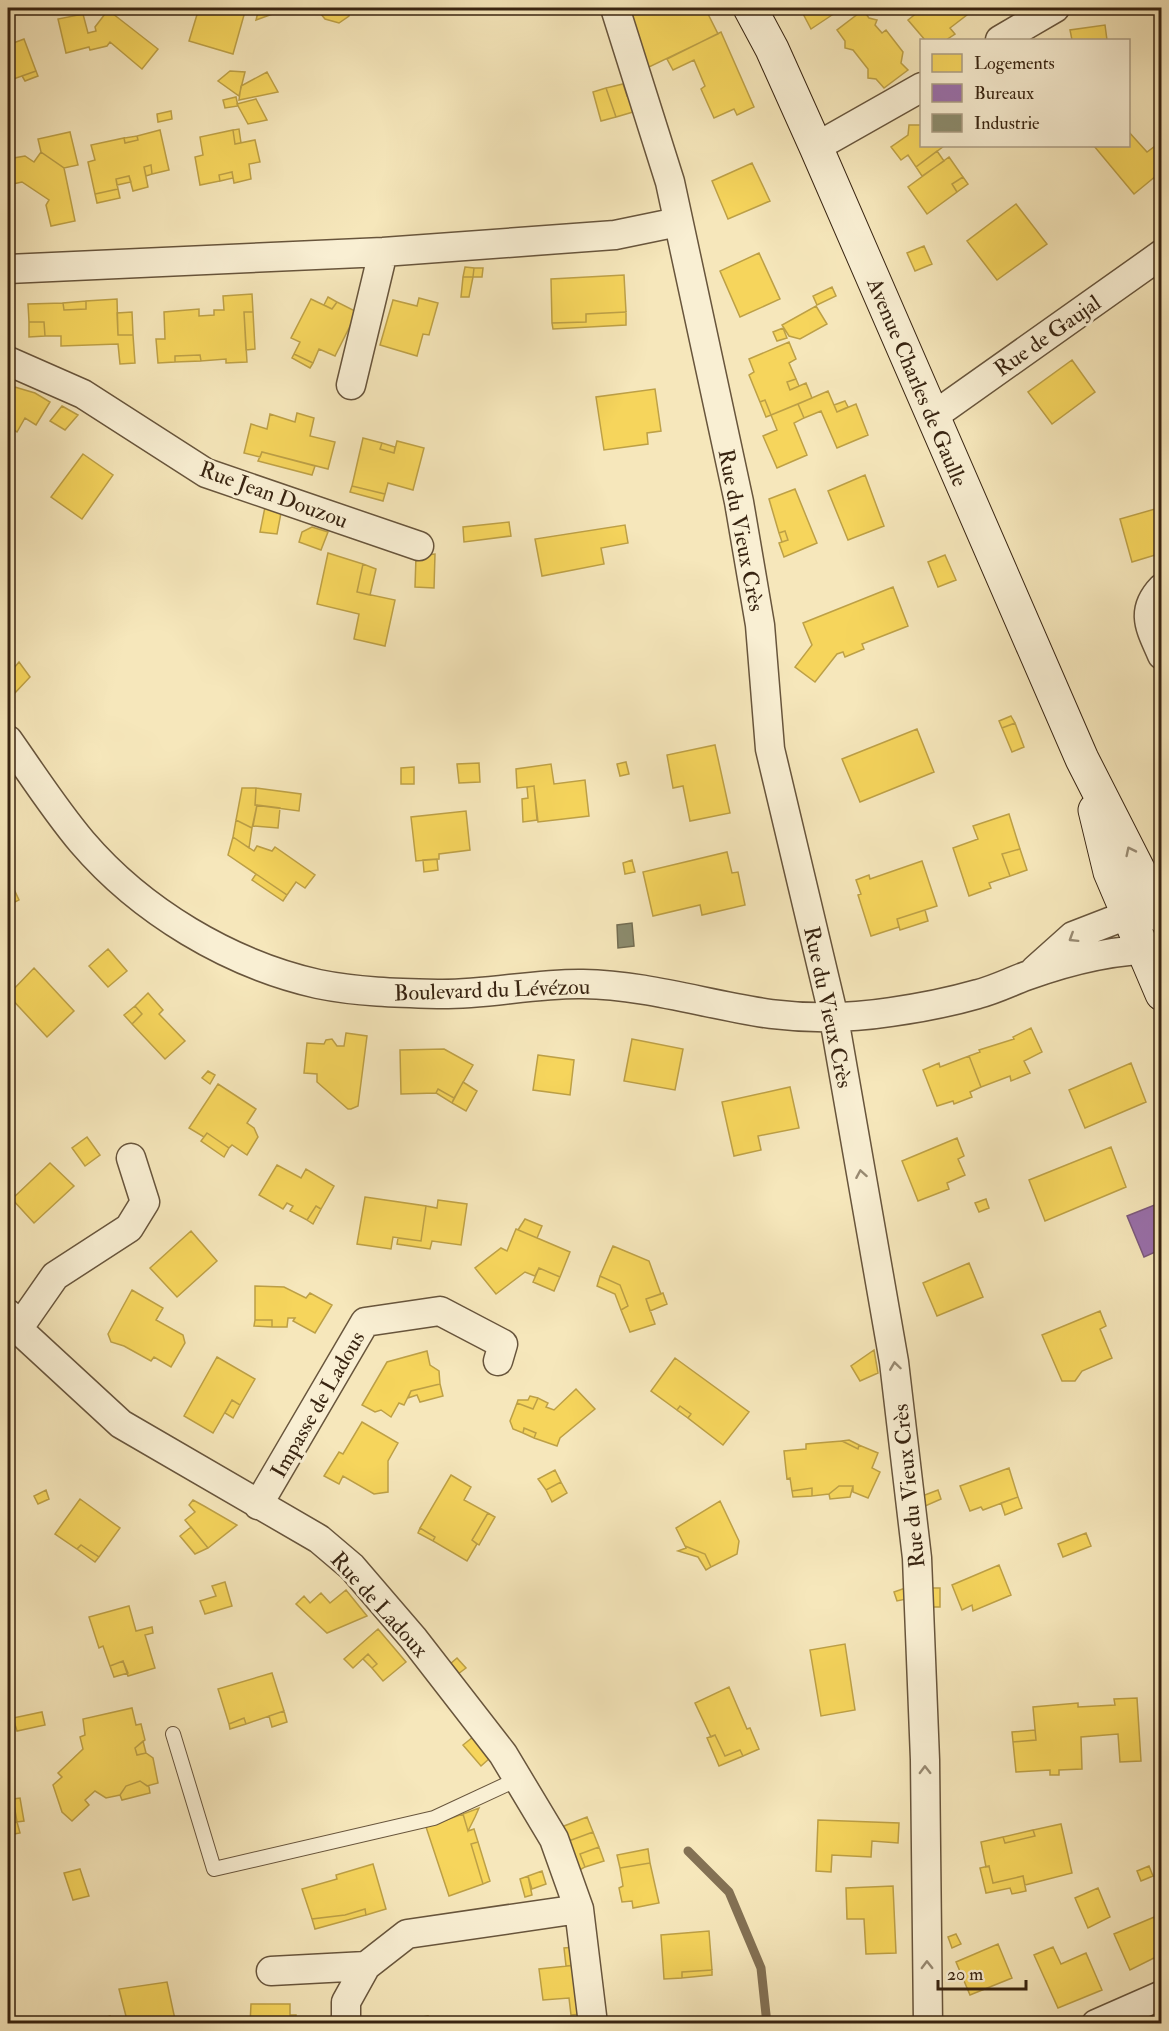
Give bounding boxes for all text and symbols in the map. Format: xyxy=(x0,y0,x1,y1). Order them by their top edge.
legend xyxy=(920,39,1130,147)
text: Logements xyxy=(974,52,1055,75)
text: Bureaux xyxy=(974,82,1034,105)
text: Industrie xyxy=(974,112,1040,135)
street label: Avenue Charles de Gaulle xyxy=(860,273,974,491)
street label: Rue de Gaujal xyxy=(989,289,1107,383)
street label: Rue du Vieux Crès xyxy=(712,447,770,614)
street label: Rue Jean Douzou xyxy=(196,455,352,535)
one-way arrow xyxy=(1126,847,1138,858)
street label: Rue du Vieux Crès xyxy=(797,924,859,1091)
one-way arrow xyxy=(1069,930,1080,941)
street label: Boulevard du Lévézou xyxy=(394,973,591,1007)
one-way arrow xyxy=(855,1170,868,1180)
street label: Impasse de Ladous xyxy=(265,1326,372,1483)
one-way arrow xyxy=(889,1362,901,1371)
street label: Rue du Vieux Crès xyxy=(886,1403,932,1569)
street label: Rue de Ladoux xyxy=(324,1546,434,1664)
one-way arrow xyxy=(919,1766,931,1775)
scale bar xyxy=(938,1953,1026,1991)
one-way arrow xyxy=(921,1961,933,1970)
text: 20 m xyxy=(947,1963,983,1986)

